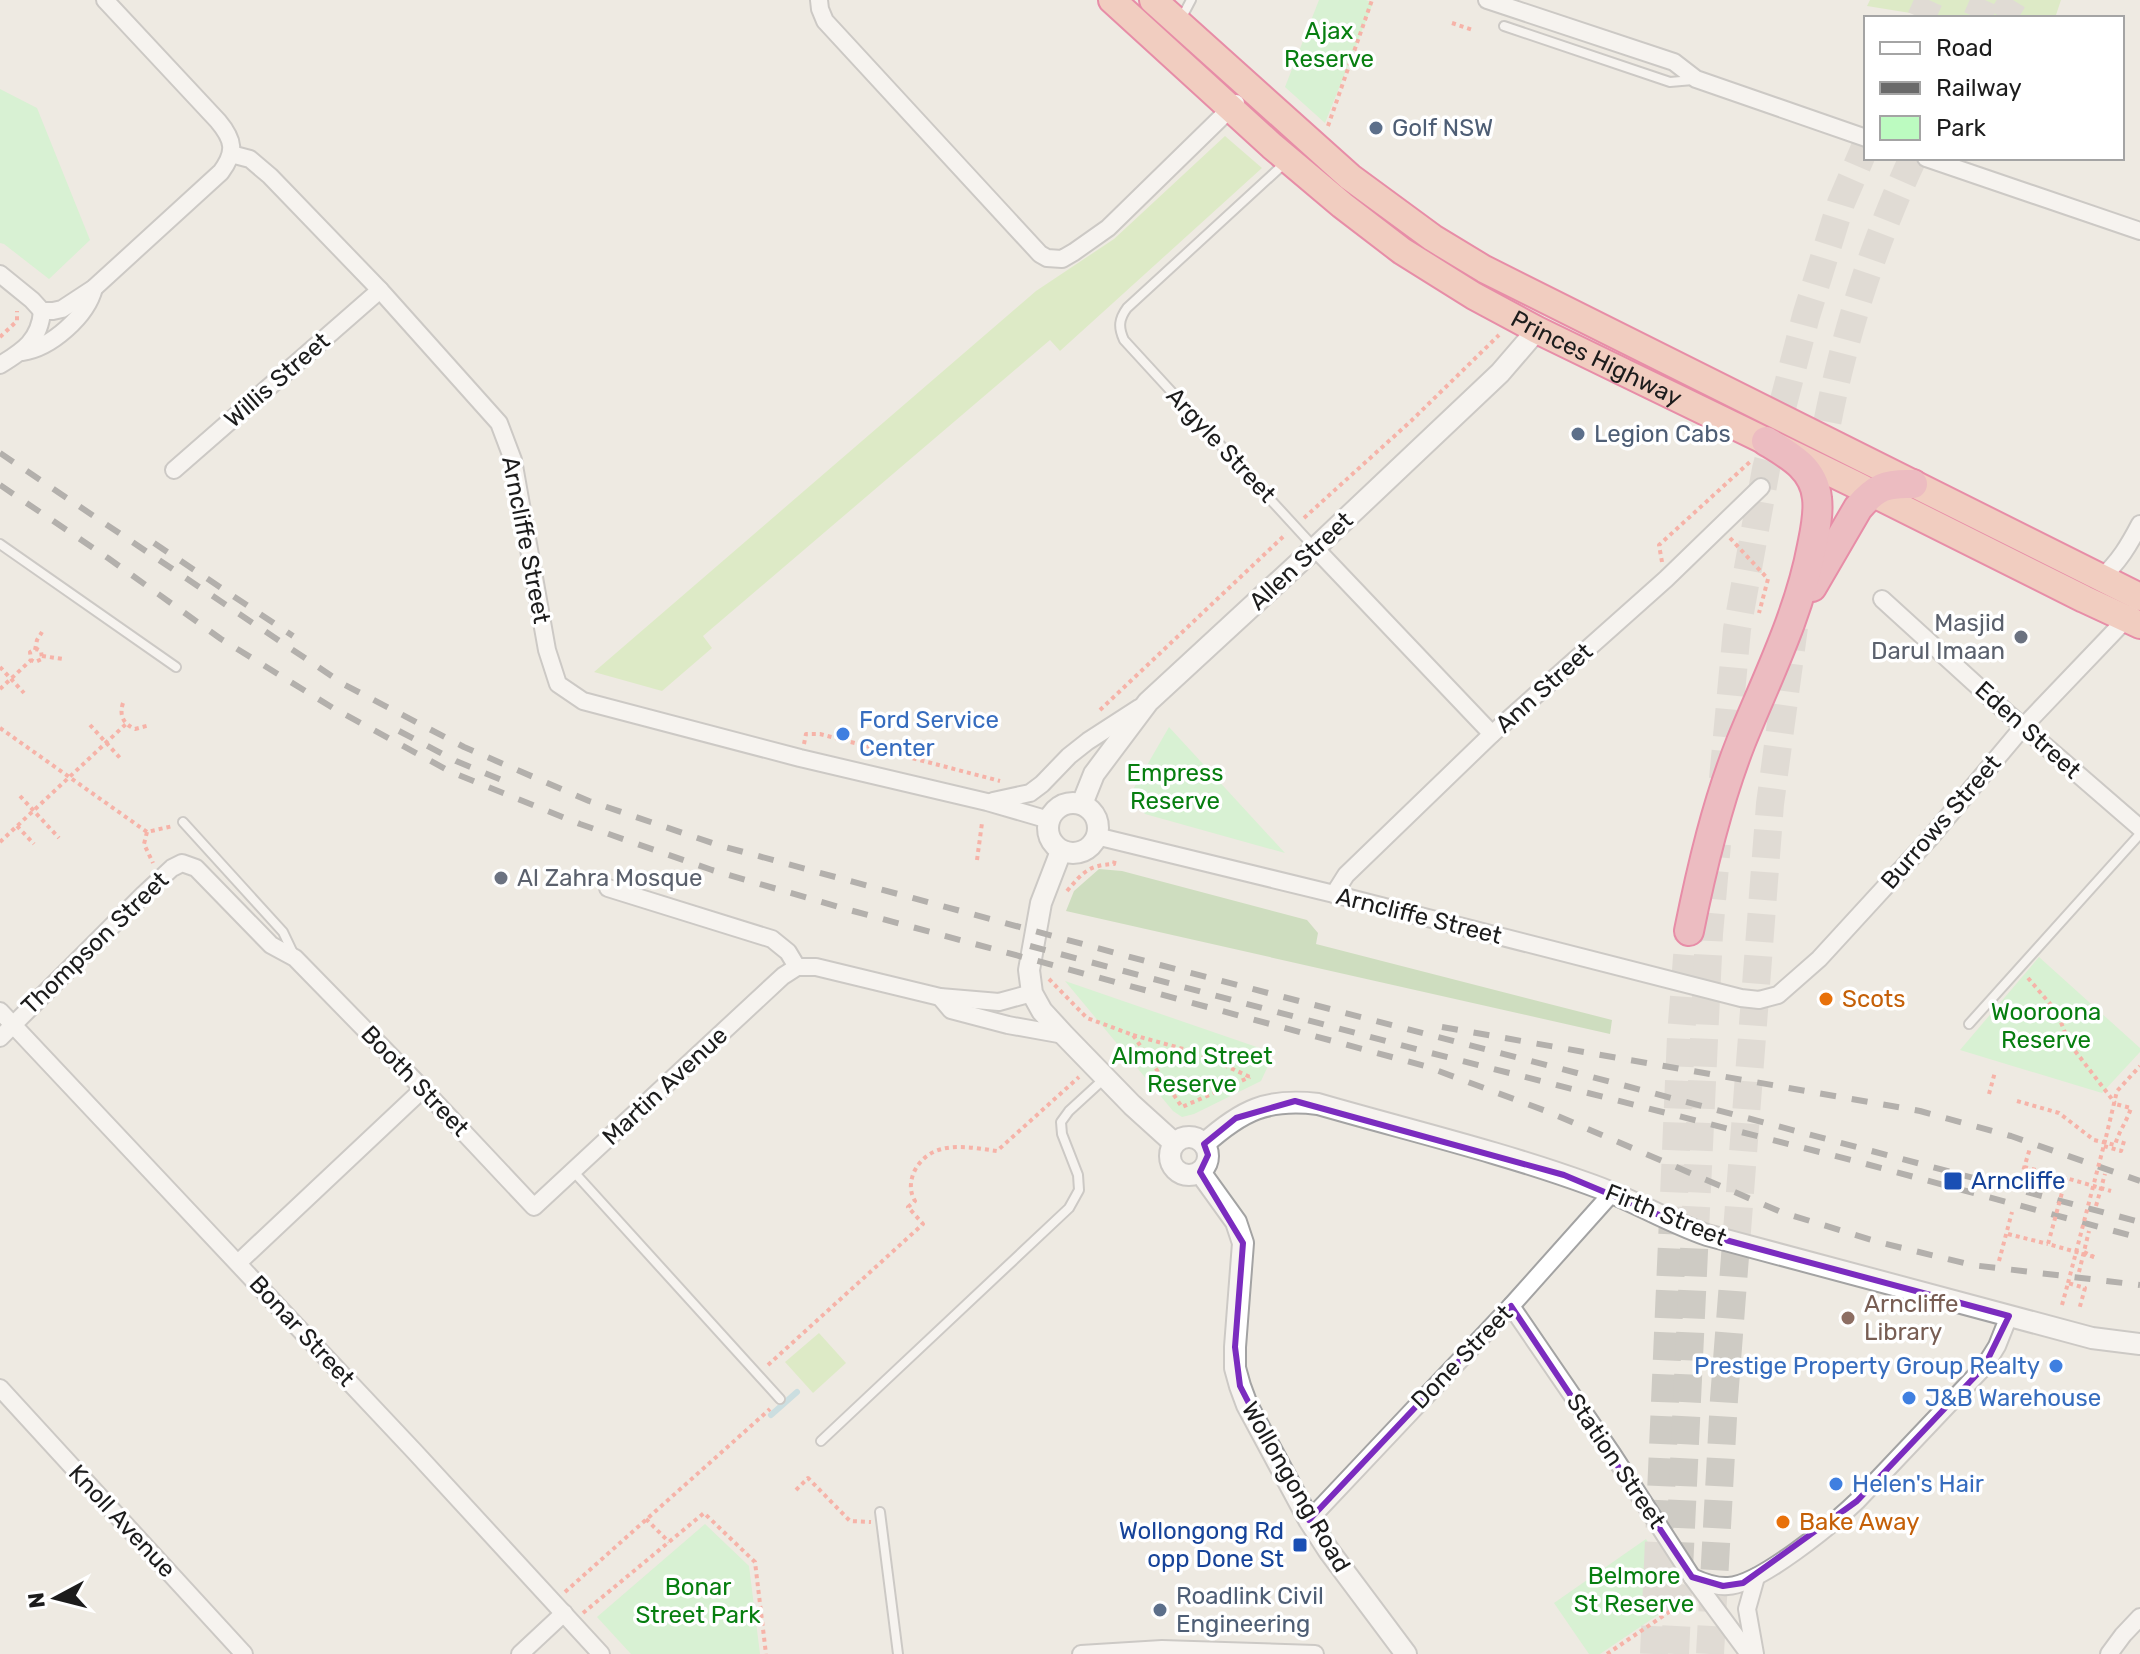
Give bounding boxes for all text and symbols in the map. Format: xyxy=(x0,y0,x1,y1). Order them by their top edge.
legend xyxy=(1864,16,2124,160)
park label: Ajax Reserve xyxy=(1284,17,1374,73)
text: Road xyxy=(1936,34,1993,62)
text: Railway xyxy=(1936,74,2022,102)
place label: Golf NSW xyxy=(1392,114,1493,142)
text: Park xyxy=(1936,114,1987,142)
marker: Golf NSW xyxy=(1367,119,1385,137)
street label: Princes Highway xyxy=(1506,305,1686,412)
street label: Willis Street xyxy=(219,327,335,433)
street label: Argyle Street xyxy=(1161,382,1281,508)
place label: Legion Cabs xyxy=(1594,420,1731,448)
marker: Legion Cabs xyxy=(1569,425,1587,443)
street label: Arncliffe Street xyxy=(496,454,556,626)
street label: Allen Street xyxy=(1244,506,1358,616)
place label: Masjid Darul Imaan xyxy=(1871,609,2005,665)
marker: Masjid Darul Imaan xyxy=(2012,628,2030,646)
street label: Ann Street xyxy=(1490,637,1598,739)
street label: Eden Street xyxy=(1970,675,2086,785)
place label: Ford Service Center xyxy=(859,706,999,762)
marker: Ford Service Center xyxy=(834,725,852,743)
street label: Burrows Street xyxy=(1875,749,2007,895)
park label: Empress Reserve xyxy=(1127,759,1224,815)
place label: Al Zahra Mosque xyxy=(517,864,702,892)
street label: Thompson Street xyxy=(16,866,174,1020)
marker: Al Zahra Mosque xyxy=(492,869,510,887)
street label: Arncliffe Street xyxy=(1333,882,1505,950)
place label: Scots xyxy=(1842,985,1905,1013)
marker: Scots xyxy=(1817,990,1835,1008)
park label: Wooroona Reserve xyxy=(1991,998,2101,1054)
street label: Booth Street xyxy=(355,1020,475,1142)
street label: Martin Avenue xyxy=(597,1021,733,1151)
park label: Almond Street Reserve xyxy=(1111,1042,1273,1098)
place label: Arncliffe xyxy=(1971,1167,2065,1195)
marker: Arncliffe xyxy=(1942,1170,1964,1192)
street label: Firth Street xyxy=(1601,1178,1731,1252)
street label: Bonar Street xyxy=(244,1270,360,1392)
place label: Arncliffe Library xyxy=(1864,1290,1958,1346)
street label: Done Street xyxy=(1406,1299,1518,1415)
marker: Arncliffe Library xyxy=(1839,1309,1857,1327)
place label: Prestige Property Group Realty xyxy=(1694,1352,2040,1380)
marker: Prestige Property Group Realty xyxy=(2047,1357,2065,1375)
place label: J&B Warehouse xyxy=(1925,1384,2101,1412)
street label: Station Street xyxy=(1561,1388,1671,1534)
marker: J&B Warehouse xyxy=(1900,1389,1918,1407)
street label: Wollongong Road xyxy=(1236,1397,1356,1577)
street label: Knoll Avenue xyxy=(63,1459,181,1583)
place label: Helen's Hair xyxy=(1852,1470,1984,1498)
marker: Helen's Hair xyxy=(1827,1475,1845,1493)
place label: Bake Away xyxy=(1799,1508,1919,1536)
marker: Bake Away xyxy=(1774,1513,1792,1531)
place label: Wollongong Rd opp Done St xyxy=(1119,1517,1284,1573)
marker: Wollongong Rd opp Done St xyxy=(1291,1536,1309,1554)
north arrow xyxy=(16,1558,96,1638)
park label: Belmore St Reserve xyxy=(1574,1562,1694,1618)
park label: Bonar Street Park xyxy=(635,1573,761,1629)
place label: Roadlink Civil Engineering xyxy=(1176,1582,1324,1638)
text: N xyxy=(22,1591,51,1610)
marker: Roadlink Civil Engineering xyxy=(1151,1601,1169,1619)

